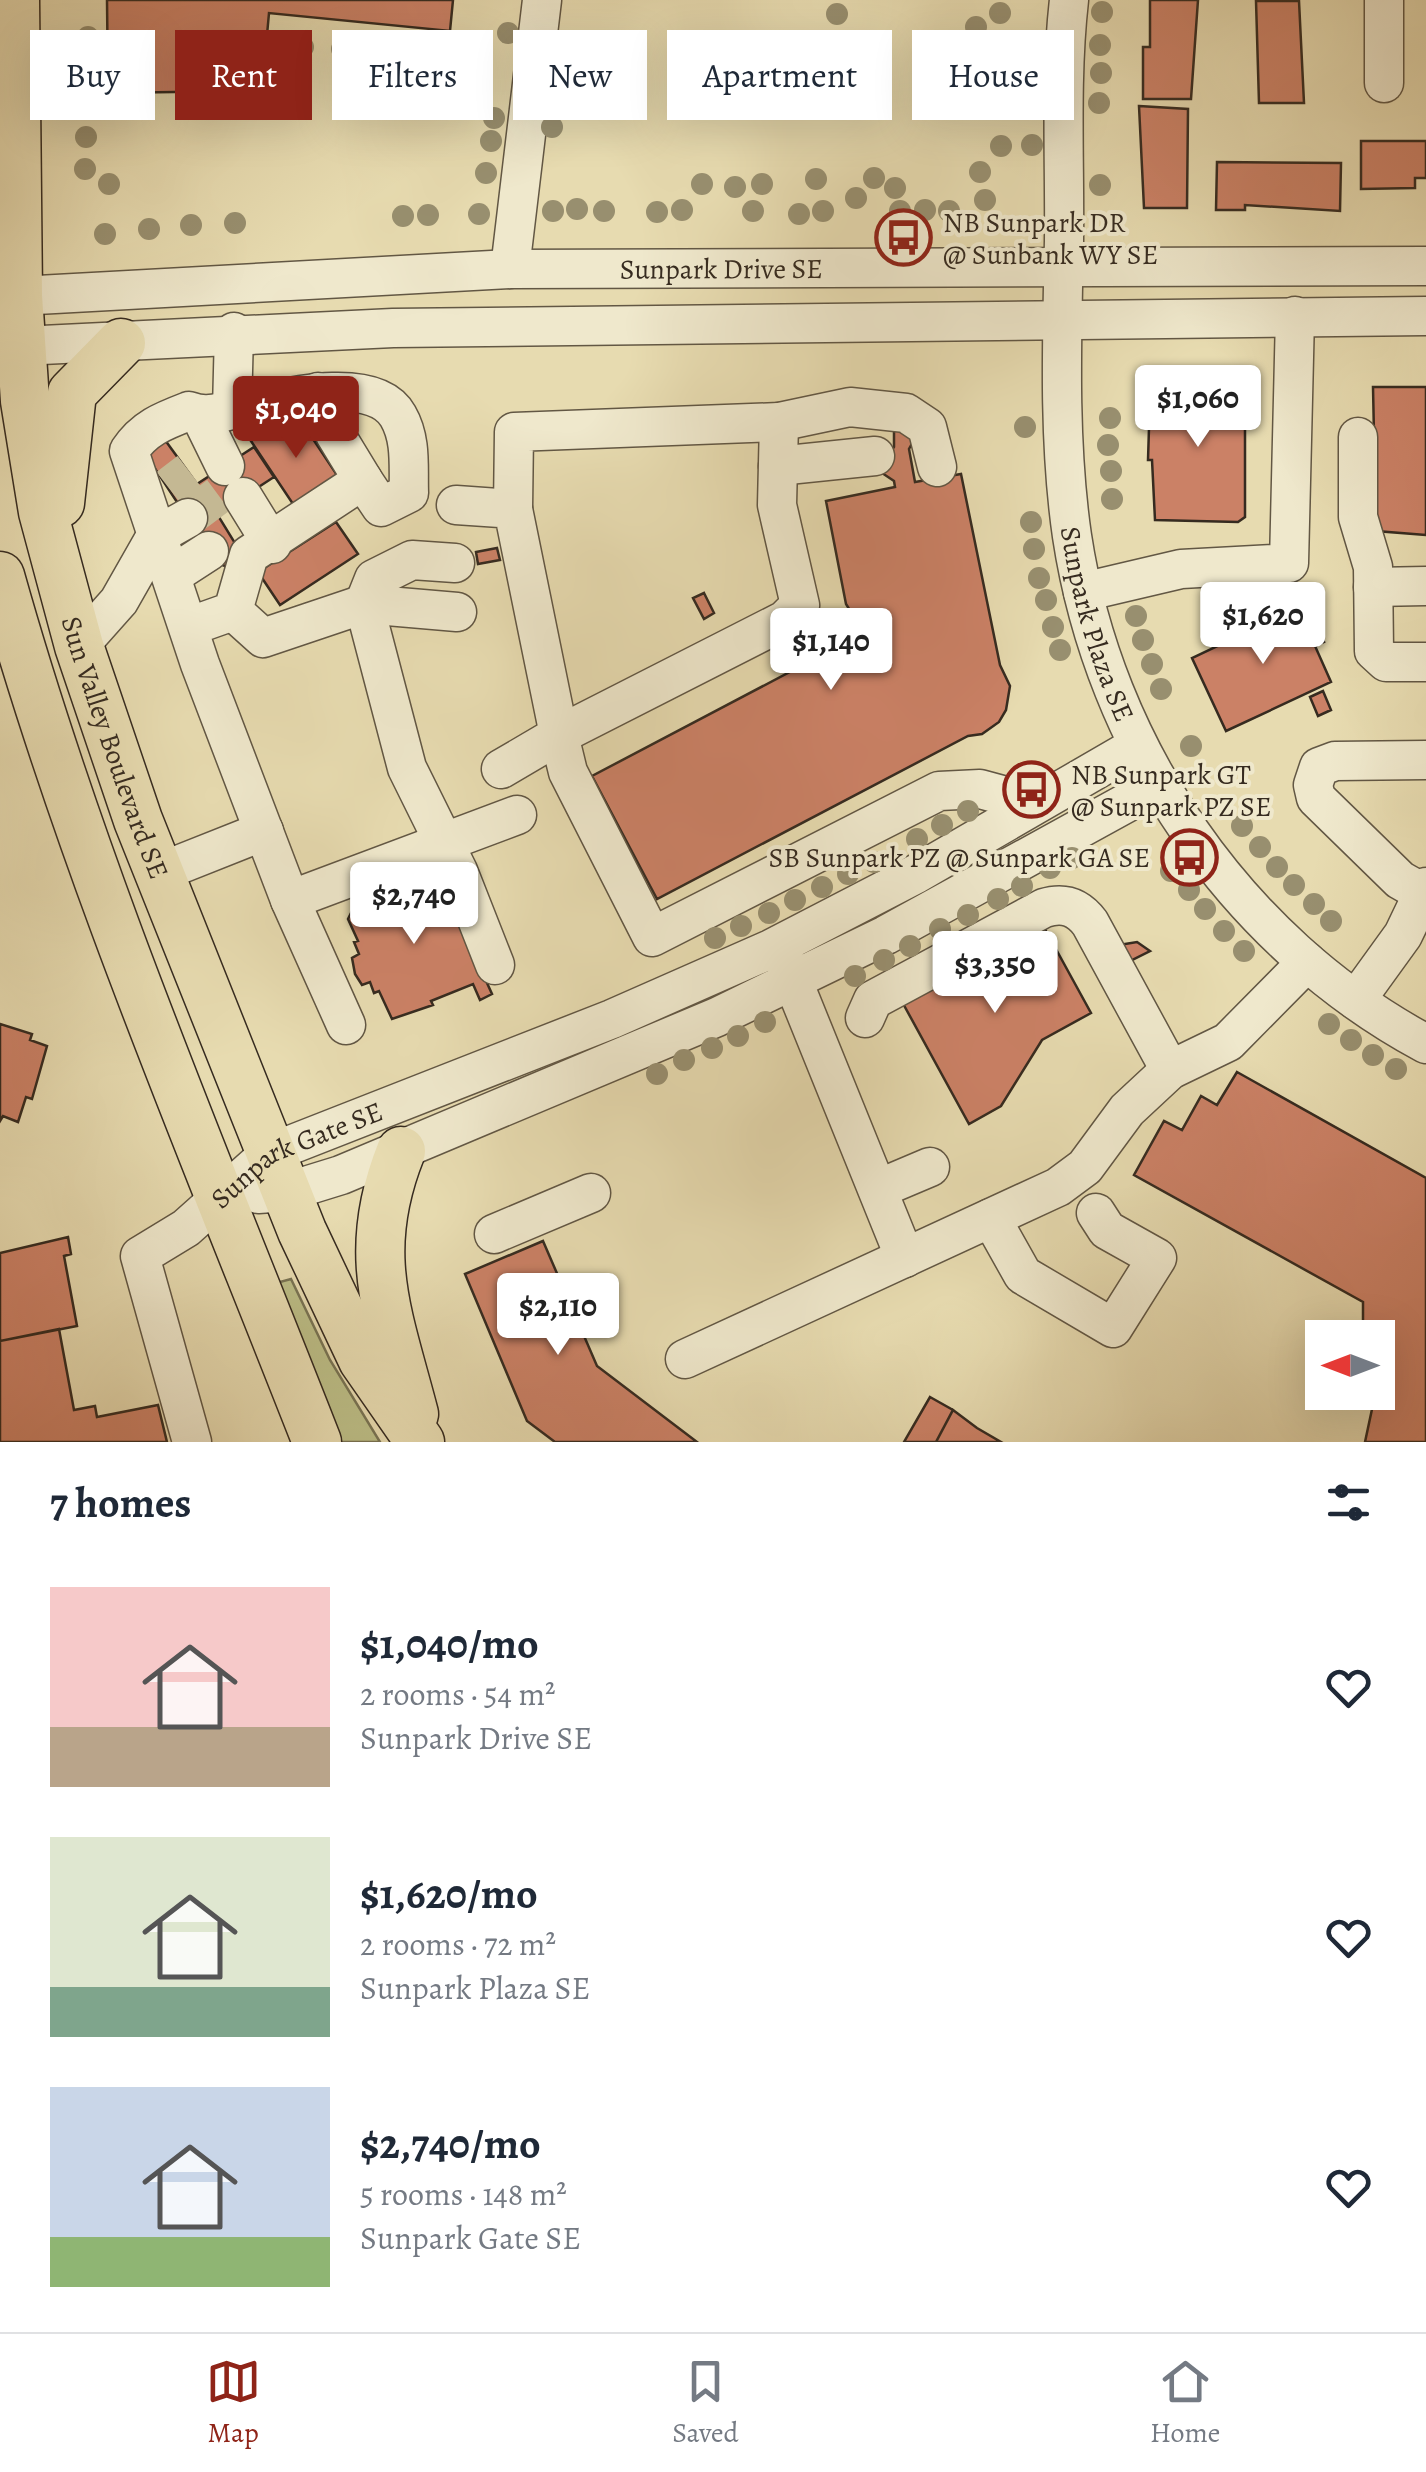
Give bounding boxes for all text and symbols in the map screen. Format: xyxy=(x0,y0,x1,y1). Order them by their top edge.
chip: Buy xyxy=(30,30,155,120)
chip: Rent xyxy=(175,30,312,120)
chip: Filters xyxy=(332,30,493,120)
chip: New xyxy=(513,30,647,120)
chip: Apartment xyxy=(667,30,892,120)
chip: House xyxy=(912,30,1074,120)
place label: NB Sunpark DR @ Sunbank WY SE xyxy=(943,204,1158,274)
bus stop icon: NB Sunpark DR @ Sunbank WY SE xyxy=(874,208,934,268)
street label: Sunpark Drive SE xyxy=(620,250,823,289)
pin: $1,060 xyxy=(1117,365,1279,450)
text: $1,060 xyxy=(1157,375,1239,419)
pin: $1,040 xyxy=(215,376,377,461)
text: $1,040 xyxy=(255,386,337,430)
street label: Sunpark Plaza SE xyxy=(1051,524,1143,728)
pin: $1,620 xyxy=(1182,582,1344,667)
text: $1,620 xyxy=(1222,592,1304,636)
pin: $1,140 xyxy=(750,608,912,693)
street label: Sun Valley Boulevard SE xyxy=(52,612,178,885)
text: $1,140 xyxy=(792,618,870,662)
place label: NB Sunpark GT @ Sunpark PZ SE xyxy=(1071,756,1271,826)
bus stop icon: NB Sunpark GT @ Sunpark PZ SE xyxy=(1002,760,1062,820)
bus stop icon: SB Sunpark PZ @ Sunpark GA SE xyxy=(1159,827,1219,887)
place label: SB Sunpark PZ @ Sunpark GA SE xyxy=(769,839,1150,877)
pin: $2,740 xyxy=(333,862,495,947)
text: $2,740 xyxy=(372,872,456,916)
pin: $3,350 xyxy=(914,931,1076,1016)
text: $3,350 xyxy=(955,941,1035,985)
street label: Sunpark Gate SE xyxy=(203,1093,388,1217)
pin: $2,110 xyxy=(477,1273,639,1358)
text: $2,110 xyxy=(519,1283,597,1327)
north arrow xyxy=(1305,1320,1395,1410)
map controls xyxy=(1305,1320,1395,1410)
text: 7 homes xyxy=(50,1474,191,1531)
icon: filters xyxy=(1321,1475,1376,1530)
text: $1,040/mo xyxy=(360,1615,539,1672)
icon: home xyxy=(130,1627,250,1747)
icon: heart xyxy=(1321,1660,1376,1715)
text: 2 rooms · 54 m² xyxy=(360,1672,556,1716)
text: Sunpark Drive SE xyxy=(360,1716,592,1760)
text: $1,620/mo xyxy=(360,1865,538,1922)
icon: home xyxy=(130,1877,250,1997)
icon: heart xyxy=(1321,1910,1376,1965)
text: 2 rooms · 72 m² xyxy=(360,1922,556,1966)
text: Sunpark Plaza SE xyxy=(360,1966,590,2010)
text: $2,740/mo xyxy=(360,2115,541,2172)
icon: home xyxy=(130,2127,250,2247)
icon: heart xyxy=(1321,2160,1376,2215)
text: 5 rooms · 148 m² xyxy=(360,2172,567,2216)
text: Sunpark Gate SE xyxy=(360,2216,581,2260)
tab: Map xyxy=(206,2354,261,2452)
tab: Saved xyxy=(672,2354,739,2452)
tab: Home xyxy=(1150,2354,1220,2452)

